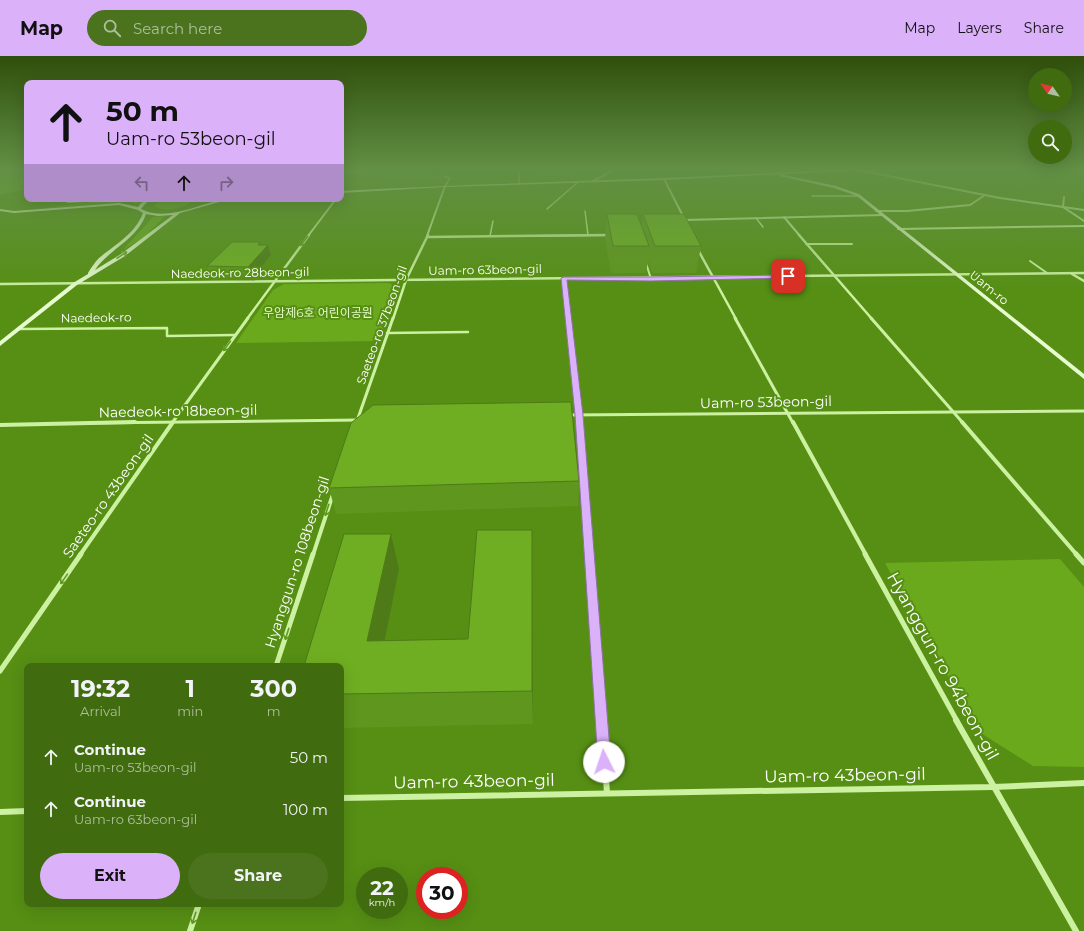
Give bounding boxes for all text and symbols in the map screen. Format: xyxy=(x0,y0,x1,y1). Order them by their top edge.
search box xyxy=(87,10,367,46)
text: Map xyxy=(20,17,63,40)
icon: search xyxy=(101,17,123,39)
text: Search here xyxy=(133,19,222,38)
text: Map xyxy=(904,19,935,37)
text: Layers xyxy=(957,19,1002,37)
text: Share xyxy=(1024,19,1064,37)
north arrow xyxy=(1028,68,1072,112)
map controls xyxy=(1028,68,1072,164)
text: 50 m xyxy=(106,94,179,128)
icon: ahead xyxy=(40,96,92,148)
button: search xyxy=(1028,120,1072,164)
text: Uam-ro 53beon-gil xyxy=(106,128,276,150)
icon: left xyxy=(131,172,153,194)
icon: ahead xyxy=(173,172,195,194)
icon: right xyxy=(215,172,237,194)
one-way arrow xyxy=(300,235,308,246)
one-way arrow xyxy=(116,251,128,259)
pin xyxy=(771,259,805,293)
street label: Uam-ro 63beon-gil xyxy=(428,261,542,278)
street label: Saeteo-ro 37beon-gil xyxy=(353,263,410,386)
street label: Naedeok-ro 28beon-gil xyxy=(171,264,309,281)
icon: arrive xyxy=(777,265,799,287)
street label: Uam-ro xyxy=(967,267,1012,308)
park label: 우암제6호 어린이공원 xyxy=(263,305,373,320)
street label: Naedeok-ro xyxy=(61,309,131,326)
one-way arrow xyxy=(223,340,231,351)
street label: Uam-ro 53beon-gil xyxy=(700,392,832,412)
street label: Naedeok-ro 18beon-gil xyxy=(98,401,258,421)
street label: Saeteo-ro 43beon-gil xyxy=(58,431,158,561)
street label: Hyanggun-ro 108beon-gil xyxy=(261,474,333,650)
one-way arrow xyxy=(323,504,330,517)
street label: Hyanggun-ro 94beon-gil xyxy=(883,569,1003,763)
one-way arrow xyxy=(60,573,68,584)
one-way arrow xyxy=(283,627,290,640)
text: 19:32 xyxy=(71,674,130,703)
text: 1 xyxy=(186,674,195,703)
text: 300 xyxy=(250,674,297,703)
text: Arrival xyxy=(80,703,121,719)
text: min xyxy=(177,703,203,719)
text: m xyxy=(267,703,281,719)
text: Continue xyxy=(74,740,146,759)
position arrow xyxy=(583,741,625,783)
icon: ahead xyxy=(40,746,62,768)
text: 50 m xyxy=(290,748,328,767)
text: Uam-ro 53beon-gil xyxy=(74,759,197,775)
street label: Uam-ro 43beon-gil xyxy=(764,764,926,786)
street label: Uam-ro 43beon-gil xyxy=(393,770,555,792)
text: Continue xyxy=(74,792,146,811)
icon: ahead xyxy=(40,798,62,820)
text: 100 m xyxy=(283,800,328,819)
text: Uam-ro 63beon-gil xyxy=(74,811,197,827)
button: Exit xyxy=(40,853,180,899)
button: Share xyxy=(188,853,328,899)
speed limit sign: 30 xyxy=(416,867,468,919)
text: 22 xyxy=(370,876,394,900)
text: km/h xyxy=(369,896,395,909)
one-way arrow xyxy=(190,911,197,924)

